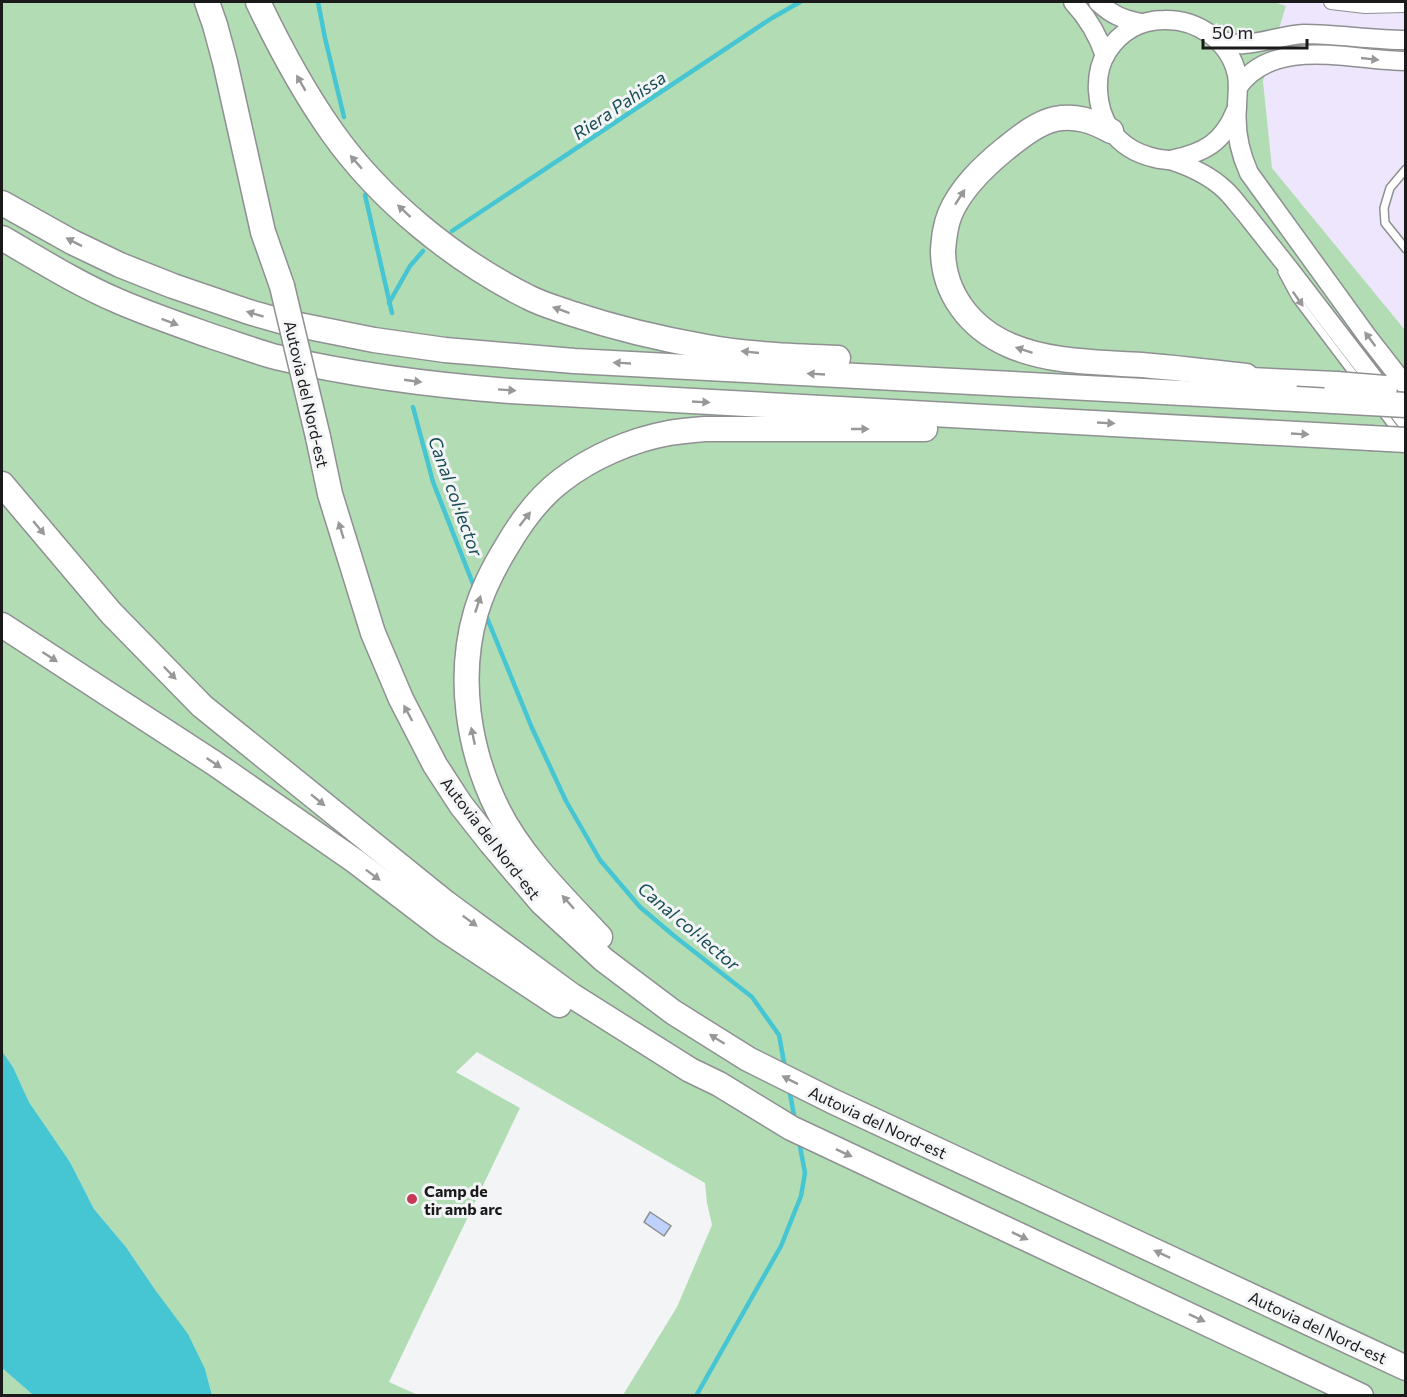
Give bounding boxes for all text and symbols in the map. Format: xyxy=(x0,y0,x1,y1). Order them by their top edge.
scale bar xyxy=(1203,12,1306,50)
text: 50 m xyxy=(1212,21,1253,43)
one-way arrow xyxy=(1361,55,1380,64)
water label: Riera Pahissa xyxy=(568,66,670,144)
one-way arrow xyxy=(296,74,306,91)
one-way arrow xyxy=(350,154,363,170)
one-way arrow xyxy=(954,189,965,205)
one-way arrow xyxy=(398,205,412,219)
one-way arrow xyxy=(66,238,83,247)
one-way arrow xyxy=(1292,291,1304,307)
one-way arrow xyxy=(551,304,569,314)
one-way arrow xyxy=(246,309,264,318)
one-way arrow xyxy=(162,317,180,327)
street label: Autovia del Nord-est xyxy=(281,319,333,470)
one-way arrow xyxy=(1364,332,1376,348)
one-way arrow xyxy=(1015,345,1033,354)
one-way arrow xyxy=(741,347,760,357)
one-way arrow xyxy=(612,359,631,368)
one-way arrow xyxy=(807,369,826,378)
one-way arrow xyxy=(403,377,422,386)
one-way arrow xyxy=(497,386,516,395)
one-way arrow xyxy=(692,397,711,406)
one-way arrow xyxy=(1096,418,1115,427)
one-way arrow xyxy=(851,424,870,434)
one-way arrow xyxy=(1291,429,1310,438)
water label: Canal col·lector xyxy=(424,433,488,560)
one-way arrow xyxy=(519,511,532,527)
one-way arrow xyxy=(32,520,45,535)
one-way arrow xyxy=(336,521,345,539)
one-way arrow xyxy=(474,595,484,613)
one-way arrow xyxy=(42,651,58,663)
one-way arrow xyxy=(162,666,176,680)
one-way arrow xyxy=(403,704,413,721)
one-way arrow xyxy=(468,726,477,745)
one-way arrow xyxy=(206,757,222,768)
street label: Autovia del Nord-est xyxy=(437,773,545,903)
one-way arrow xyxy=(310,793,325,805)
one-way arrow xyxy=(366,869,381,881)
water label: Canal col·lector xyxy=(634,877,745,975)
one-way arrow xyxy=(562,895,575,910)
one-way arrow xyxy=(462,915,478,927)
one-way arrow xyxy=(708,1034,725,1045)
one-way arrow xyxy=(782,1076,799,1085)
street label: Autovia del Nord-est xyxy=(806,1082,950,1163)
one-way arrow xyxy=(835,1148,852,1157)
place label: Camp de tir amb arc xyxy=(424,1181,503,1218)
marker: Camp de tir amb arc xyxy=(405,1192,419,1206)
one-way arrow xyxy=(1012,1231,1029,1240)
one-way arrow xyxy=(1154,1250,1171,1259)
street label: Autovia del Nord-est xyxy=(1246,1287,1390,1368)
one-way arrow xyxy=(1189,1314,1206,1323)

